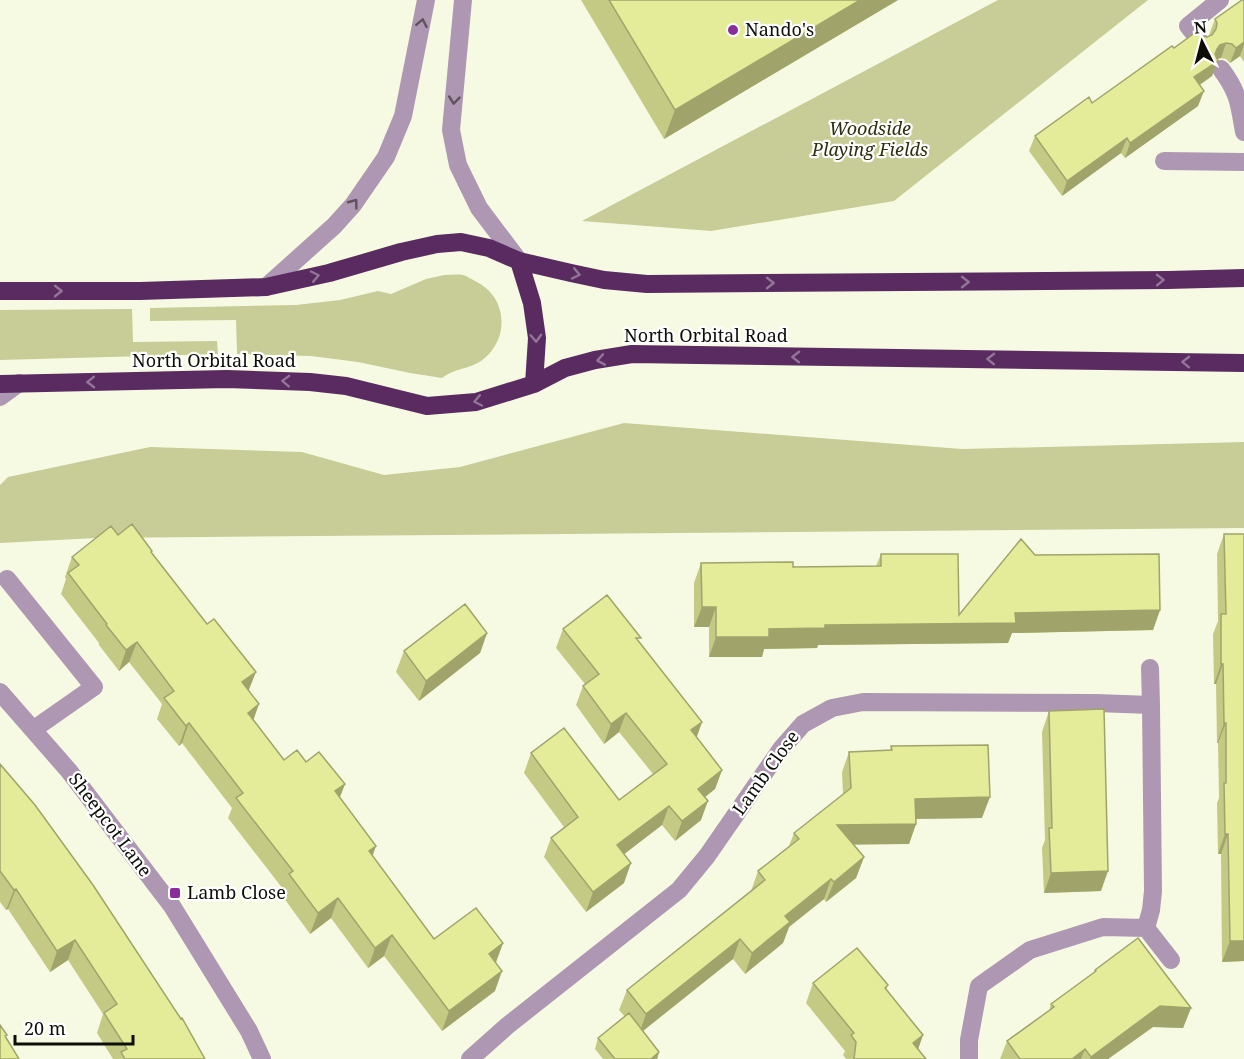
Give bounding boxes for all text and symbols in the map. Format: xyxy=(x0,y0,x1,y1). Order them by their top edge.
north arrow xyxy=(1172,12,1232,72)
text: N xyxy=(1193,15,1208,39)
place label: Nando's xyxy=(745,17,814,41)
one-way arrow xyxy=(415,19,428,29)
marker: Nando's xyxy=(726,23,740,37)
one-way arrow xyxy=(448,95,461,105)
park label: Woodside Playing Fields xyxy=(811,116,928,161)
one-way arrow xyxy=(347,199,358,210)
one-way arrow xyxy=(571,266,581,279)
one-way arrow xyxy=(310,270,320,283)
one-way arrow xyxy=(1156,274,1165,286)
one-way arrow xyxy=(961,276,970,288)
one-way arrow xyxy=(766,277,775,289)
one-way arrow xyxy=(54,285,63,297)
street label: North Orbital Road xyxy=(624,323,788,347)
one-way arrow xyxy=(529,334,542,343)
street label: North Orbital Road xyxy=(132,348,296,372)
one-way arrow xyxy=(791,350,800,363)
one-way arrow xyxy=(596,353,606,365)
one-way arrow xyxy=(986,353,995,365)
one-way arrow xyxy=(1181,356,1190,368)
one-way arrow xyxy=(281,375,290,388)
one-way arrow xyxy=(86,376,95,388)
one-way arrow xyxy=(473,394,483,407)
street label: Lamb Close xyxy=(726,725,804,819)
street label: Sheepcot Lane xyxy=(64,768,158,881)
place label: Lamb Close xyxy=(187,880,286,904)
marker: Lamb Close xyxy=(168,886,182,900)
scale bar xyxy=(15,1008,134,1046)
text: 20 m xyxy=(24,1016,66,1040)

